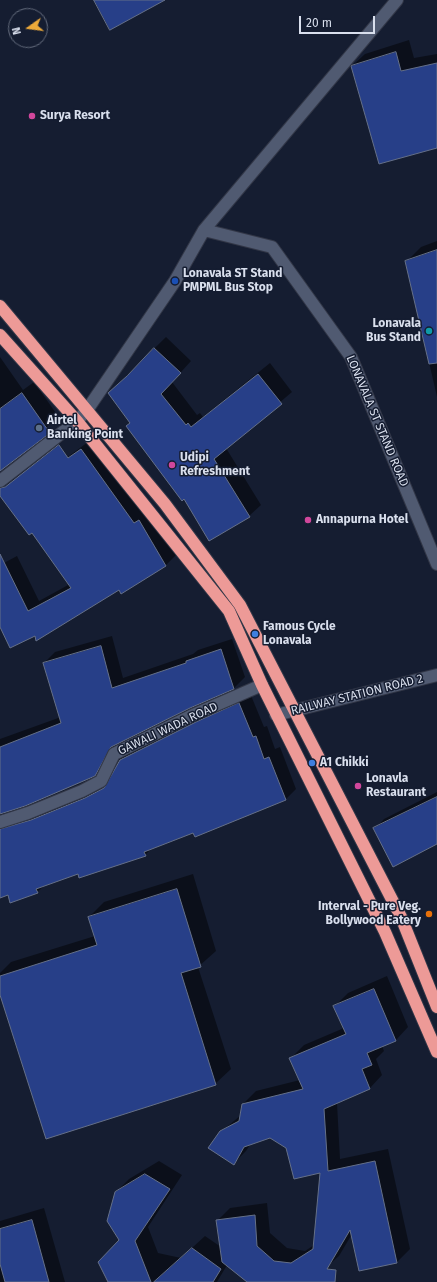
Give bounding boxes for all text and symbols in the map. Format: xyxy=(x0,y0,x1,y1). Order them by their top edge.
north arrow xyxy=(8,8,48,48)
scale bar xyxy=(301,8,377,34)
text: 20 m xyxy=(306,16,332,30)
text: N xyxy=(10,26,24,36)
place label: Surya Resort xyxy=(40,109,110,123)
marker: Surya Resort xyxy=(27,111,37,121)
place label: Lonavala ST Stand PMPML Bus Stop xyxy=(183,267,282,295)
marker: Lonavala ST Stand PMPML Bus Stop xyxy=(170,276,180,286)
place label: Lonavala Bus Stand xyxy=(366,317,421,345)
marker: Lonavala Bus Stand xyxy=(424,326,434,336)
street label: LONAVALA ST STAND ROAD xyxy=(343,353,411,489)
place label: Airtel Banking Point xyxy=(47,414,123,442)
marker: Airtel Banking Point xyxy=(34,423,44,433)
place label: Udipi Refreshment xyxy=(180,451,250,479)
marker: Udipi Refreshment xyxy=(167,460,177,470)
place label: Annapurna Hotel xyxy=(316,513,408,527)
marker: Annapurna Hotel xyxy=(303,515,313,525)
place label: Famous Cycle Lonavala xyxy=(263,620,336,648)
marker: Famous Cycle Lonavala xyxy=(250,629,260,639)
street label: RAILWAY STATION ROAD 2 xyxy=(289,672,425,718)
street label: GAWALI WADA ROAD xyxy=(116,700,220,758)
place label: A1 Chikki xyxy=(320,756,369,770)
marker: A1 Chikki xyxy=(307,758,317,768)
place label: Lonavla Restaurant xyxy=(366,772,426,800)
marker: Lonavla Restaurant xyxy=(353,781,363,791)
place label: Interval - Pure Veg. Bollywood Eatery xyxy=(318,900,421,928)
marker: Interval - Pure Veg. Bollywood Eatery xyxy=(424,909,434,919)

